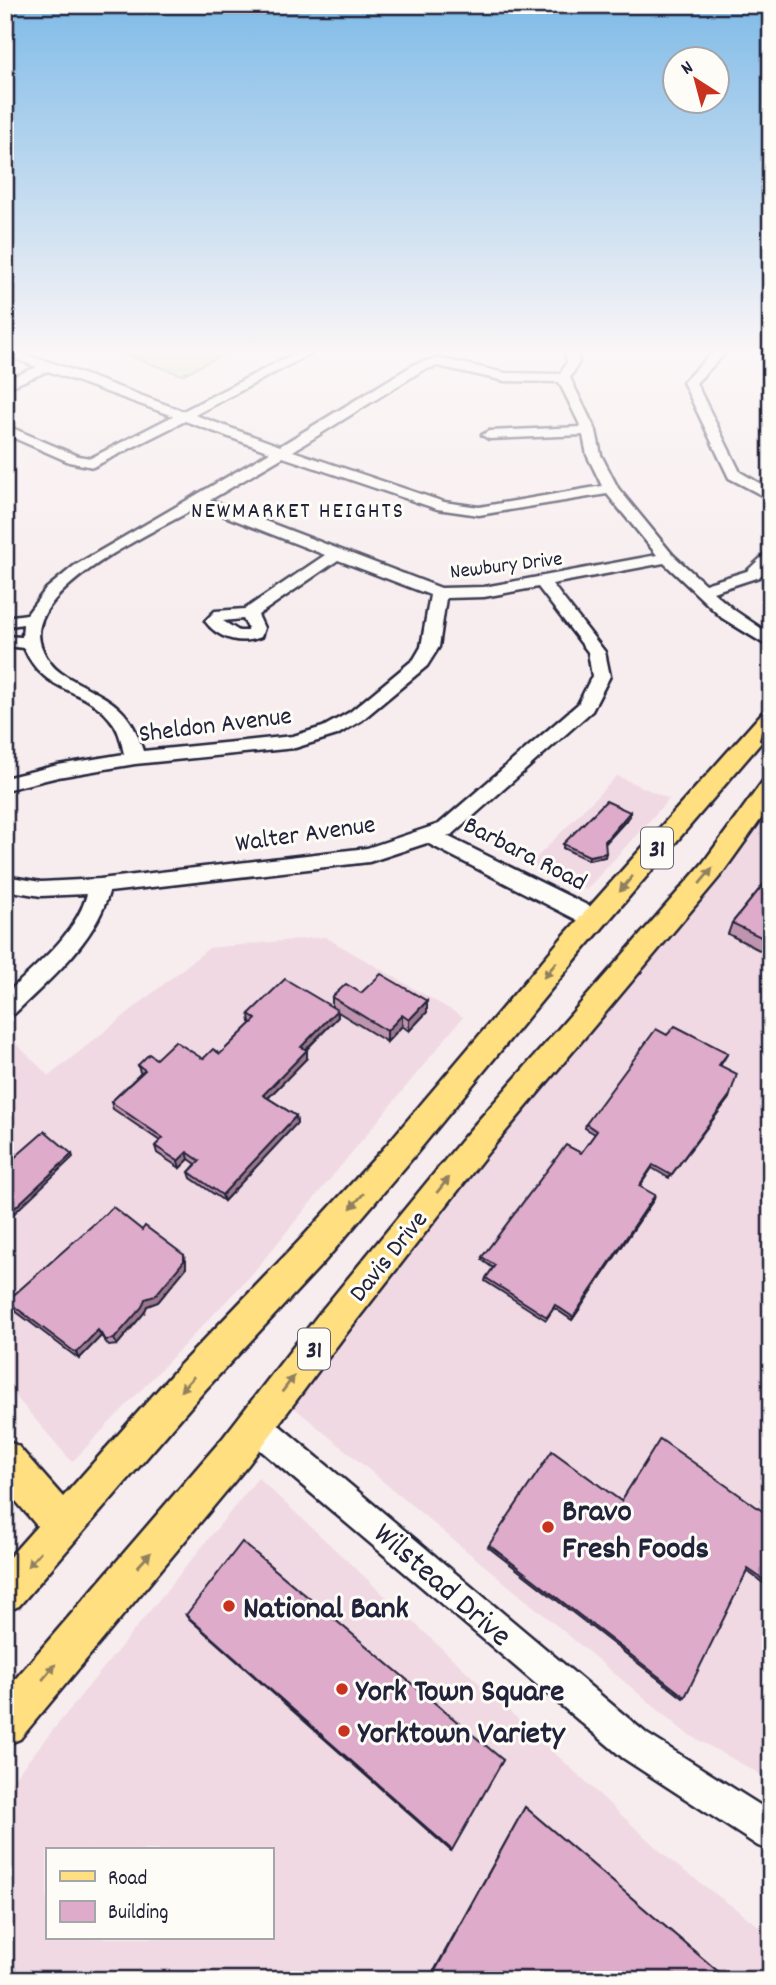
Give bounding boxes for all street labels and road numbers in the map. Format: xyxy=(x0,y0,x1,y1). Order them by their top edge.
street label: Newbury Drive xyxy=(449,545,564,589)
street label: Sheldon Avenue xyxy=(137,699,294,754)
street label: Walter Avenue xyxy=(233,807,378,864)
street label: Barbara Road xyxy=(456,808,593,902)
road number: 31 xyxy=(641,828,673,868)
street label: Davis Drive xyxy=(341,1204,438,1311)
road number: 31 xyxy=(298,1329,330,1370)
street label: Wilstead Drive xyxy=(361,1514,520,1660)

